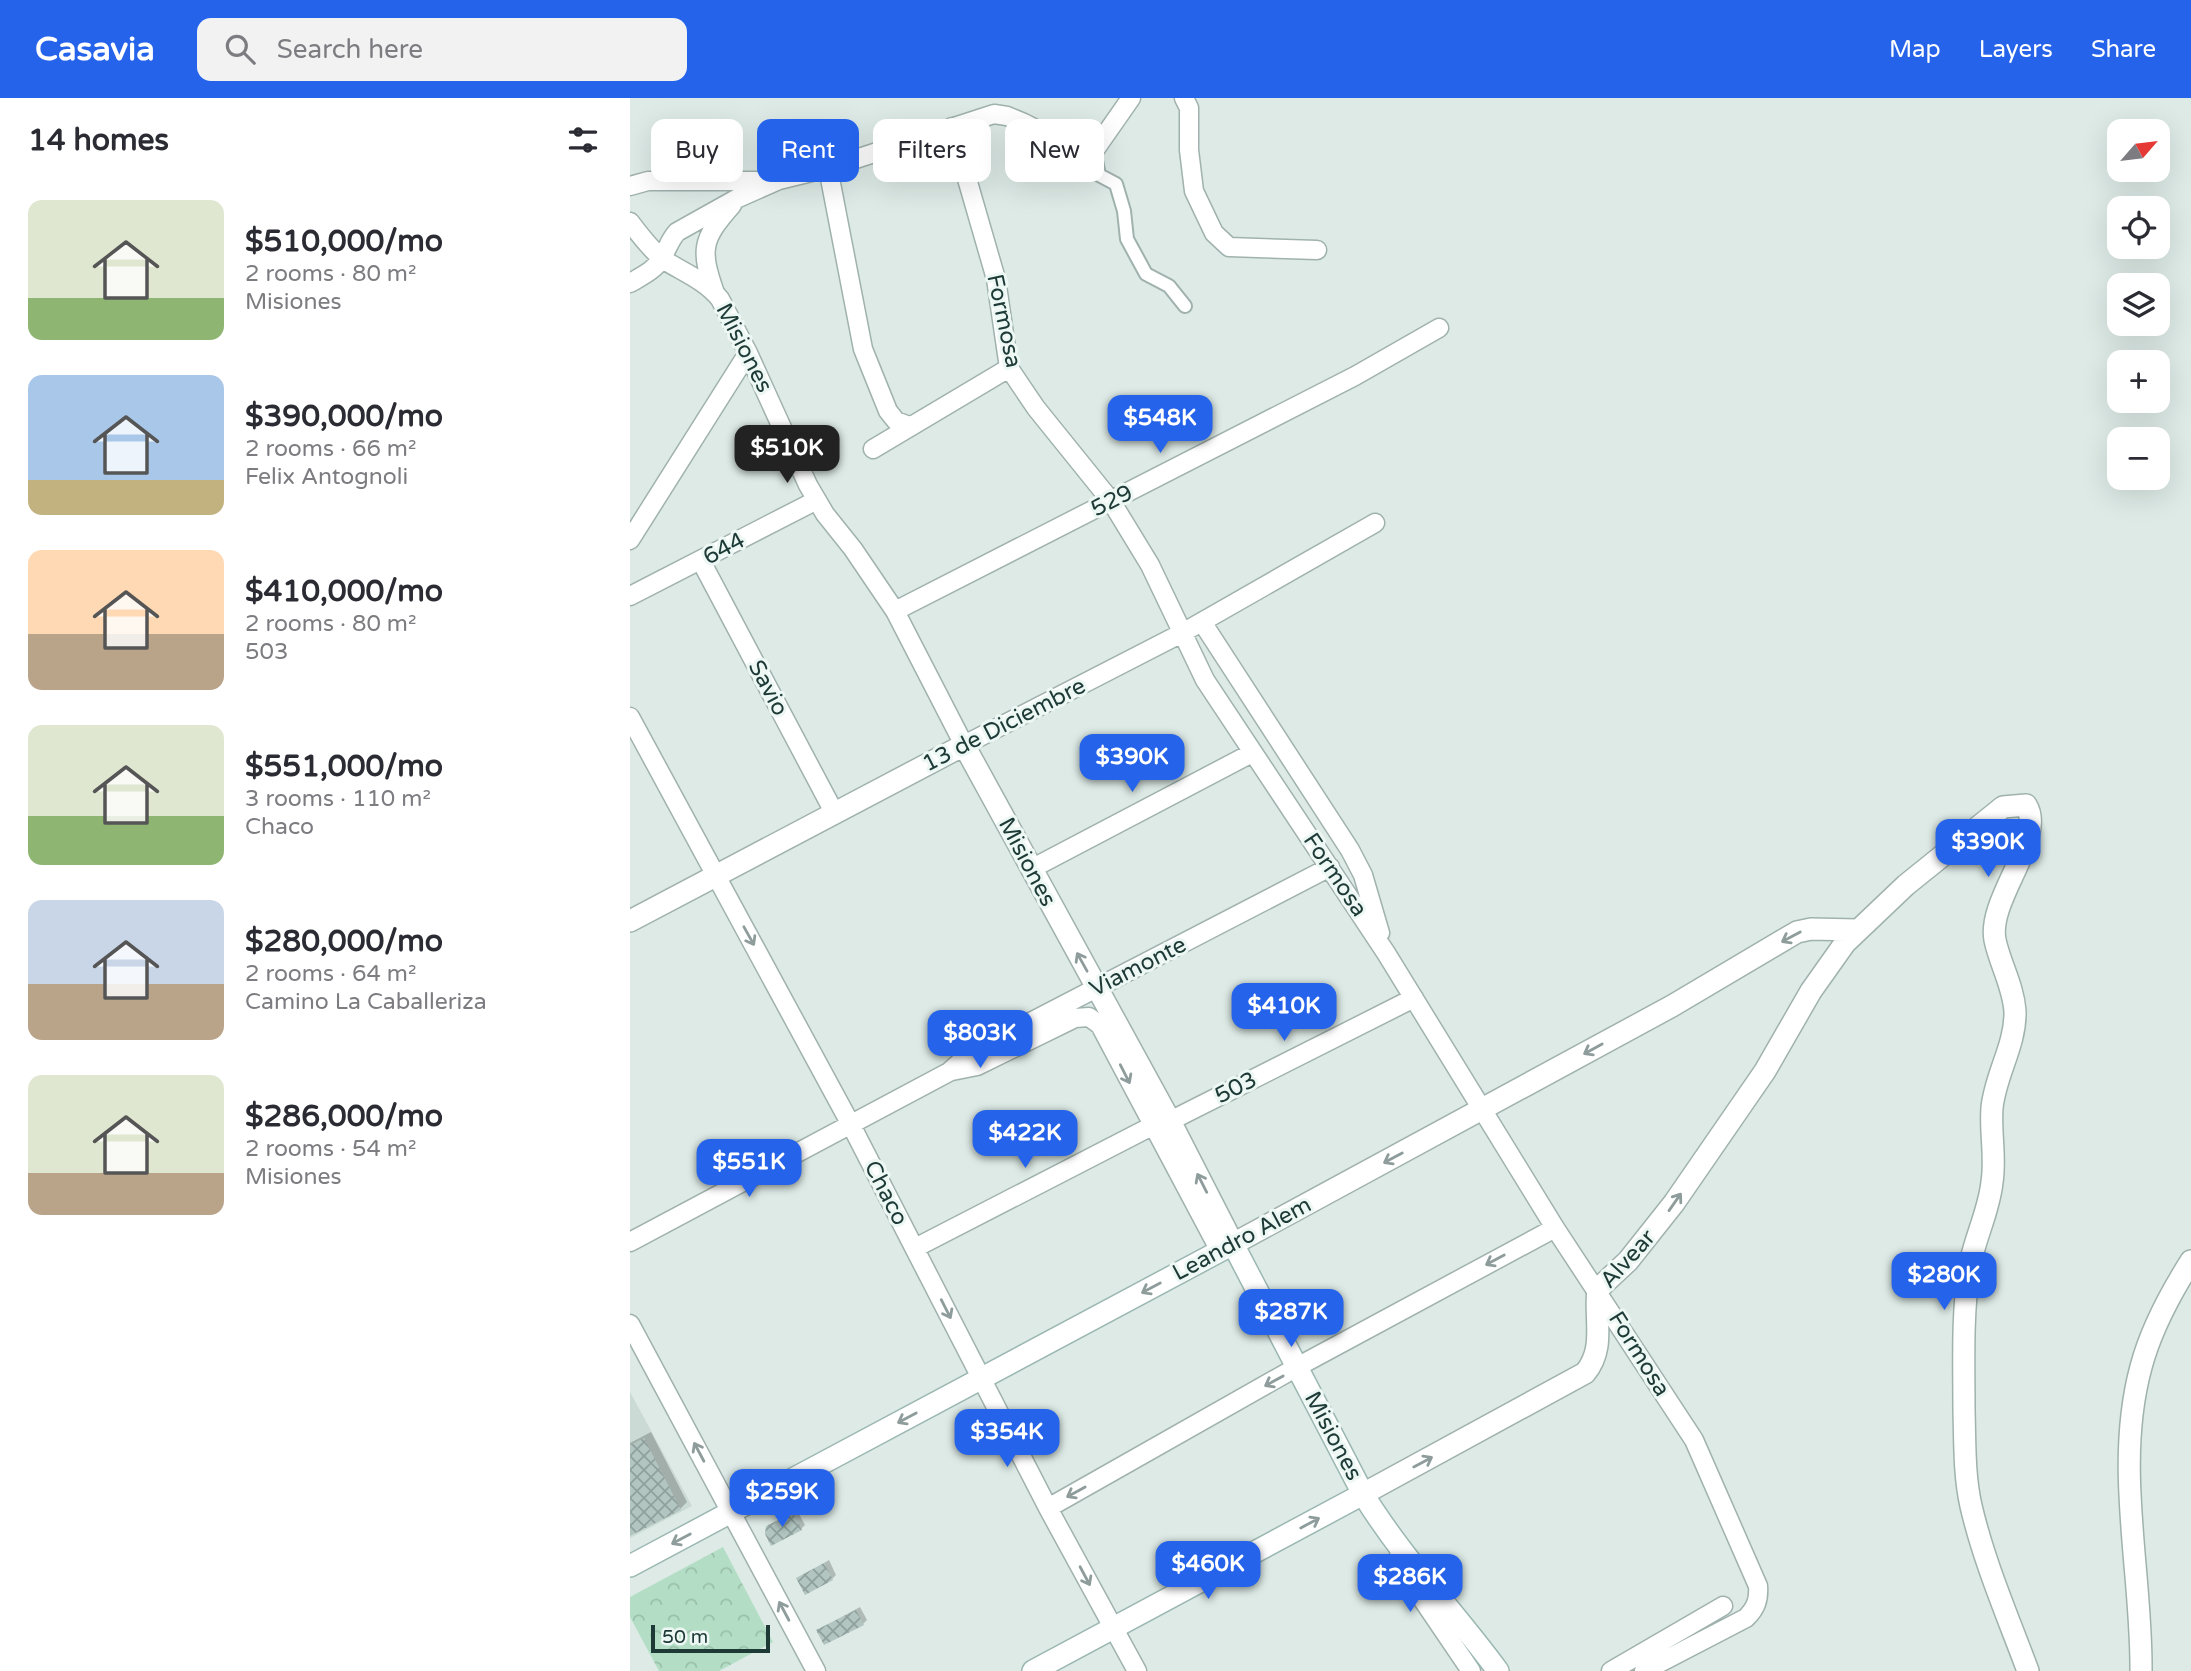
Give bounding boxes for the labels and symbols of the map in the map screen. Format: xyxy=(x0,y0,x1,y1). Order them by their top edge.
north arrow xyxy=(2107,119,2170,182)
street label: Formosa xyxy=(980,272,1028,370)
street label: Misiones xyxy=(710,299,778,397)
pin: $548K xyxy=(1111,396,1209,455)
pin: $510K xyxy=(738,426,836,485)
street label: 529 xyxy=(1086,479,1138,523)
street label: 644 xyxy=(698,526,750,572)
street label: Savio xyxy=(742,655,794,721)
street label: 13 de Diciembre xyxy=(918,672,1090,778)
pin: $390K xyxy=(1083,734,1181,794)
street label: Misiones xyxy=(992,813,1062,911)
pin: $390K xyxy=(1939,820,2037,879)
street label: Formosa xyxy=(1297,828,1373,922)
one-way arrow xyxy=(742,926,756,946)
one-way arrow xyxy=(1781,930,1801,944)
street label: Viamonte xyxy=(1085,931,1191,1003)
one-way arrow xyxy=(1075,952,1088,973)
pin: $410K xyxy=(1235,984,1333,1043)
pin: $803K xyxy=(931,1010,1029,1070)
one-way arrow xyxy=(1583,1043,1604,1056)
one-way arrow xyxy=(1118,1063,1132,1083)
street label: 503 xyxy=(1210,1066,1262,1110)
pin: $422K xyxy=(976,1110,1074,1170)
pin: $551K xyxy=(700,1140,798,1199)
one-way arrow xyxy=(1383,1152,1404,1165)
street label: Chaco xyxy=(858,1156,914,1230)
one-way arrow xyxy=(1195,1173,1209,1194)
street label: Leandro Alem xyxy=(1168,1191,1316,1287)
one-way arrow xyxy=(1668,1193,1682,1212)
street label: Alvear xyxy=(1594,1224,1662,1294)
pin: $280K xyxy=(1895,1252,1993,1312)
one-way arrow xyxy=(1485,1254,1506,1268)
one-way arrow xyxy=(1141,1282,1162,1295)
pin: $287K xyxy=(1242,1290,1340,1349)
one-way arrow xyxy=(940,1298,953,1319)
street label: Formosa xyxy=(1602,1306,1676,1402)
one-way arrow xyxy=(1264,1374,1284,1388)
street label: Misiones xyxy=(1298,1387,1368,1485)
pin: $354K xyxy=(958,1410,1056,1469)
one-way arrow xyxy=(898,1411,918,1425)
one-way arrow xyxy=(692,1442,705,1463)
one-way arrow xyxy=(1412,1455,1433,1468)
pin: $259K xyxy=(733,1470,831,1529)
one-way arrow xyxy=(1066,1485,1086,1499)
one-way arrow xyxy=(1299,1516,1319,1530)
one-way arrow xyxy=(671,1533,692,1546)
pin: $460K xyxy=(1159,1542,1257,1601)
pin: $286K xyxy=(1361,1554,1459,1614)
one-way arrow xyxy=(1078,1565,1092,1585)
one-way arrow xyxy=(777,1601,791,1621)
scale bar xyxy=(651,1622,770,1654)

